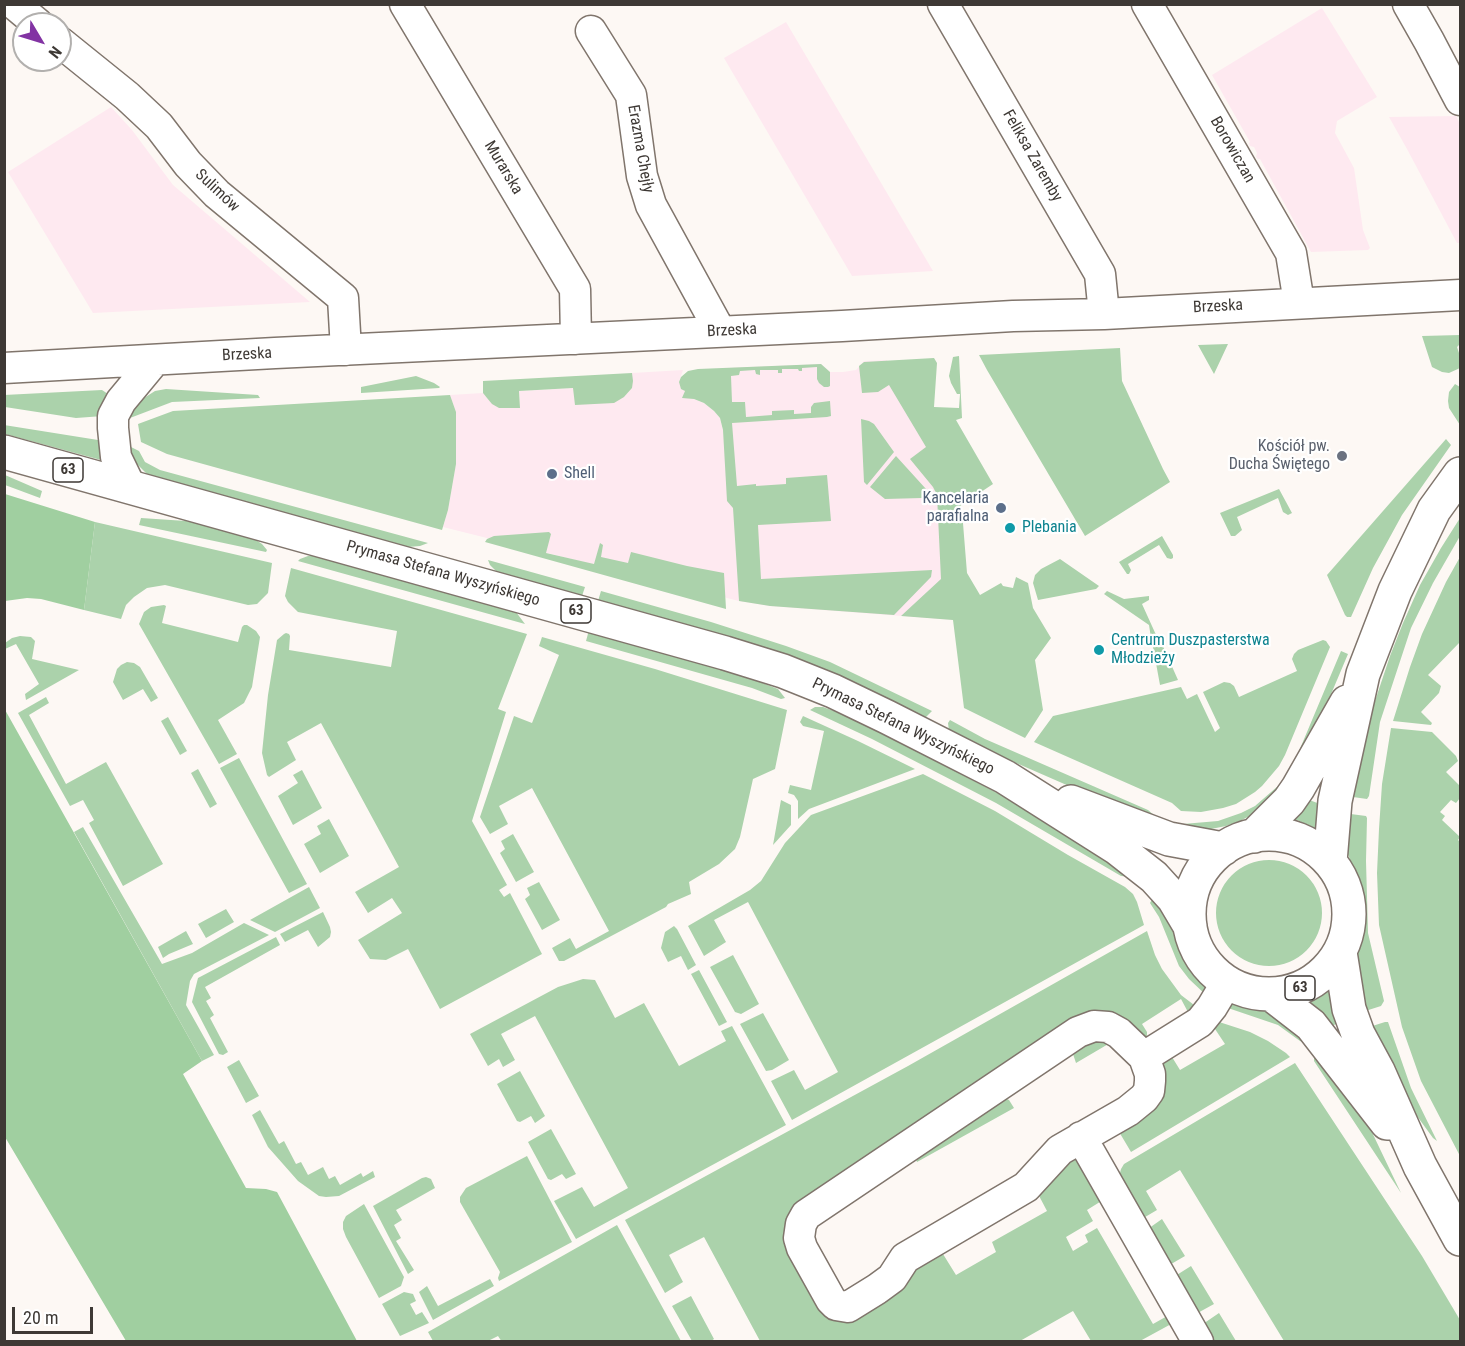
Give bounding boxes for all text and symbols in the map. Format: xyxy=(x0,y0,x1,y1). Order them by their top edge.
north arrow xyxy=(12,12,72,72)
text: N xyxy=(45,42,66,62)
street label: Erazma Chejły xyxy=(623,103,657,195)
street label: Feliksa Zaremby xyxy=(998,107,1066,205)
street label: Borowiczan xyxy=(1205,113,1259,187)
street label: Murarska xyxy=(480,138,526,198)
street label: Sulimów xyxy=(191,166,243,216)
street label: Brzeska xyxy=(1192,296,1244,318)
street label: Brzeska xyxy=(706,320,758,342)
street label: Brzeska xyxy=(221,344,273,366)
place label: Kościół pw. Ducha Świętego xyxy=(1229,437,1330,475)
marker: Kościół pw. Ducha Świętego xyxy=(1335,449,1349,463)
road number: 63 xyxy=(53,458,83,482)
place label: Shell xyxy=(564,464,595,484)
marker: Shell xyxy=(545,467,559,481)
place label: Kancelaria parafialna xyxy=(922,489,989,527)
marker: Kancelaria parafialna xyxy=(994,501,1008,515)
place label: Plebania xyxy=(1022,518,1077,538)
marker: Plebania xyxy=(1003,521,1017,535)
street label: Prymasa Stefana Wyszyńskiego xyxy=(344,537,542,611)
road number: 63 xyxy=(561,599,591,623)
place label: Centrum Duszpasterstwa Młodzieży xyxy=(1111,631,1270,669)
marker: Centrum Duszpasterstwa Młodzieży xyxy=(1092,643,1106,657)
street label: Prymasa Stefana Wyszyńskiego xyxy=(809,674,997,780)
road number: 63 xyxy=(1285,976,1315,1000)
scale bar xyxy=(15,1295,96,1333)
text: 20 m xyxy=(23,1307,58,1328)

